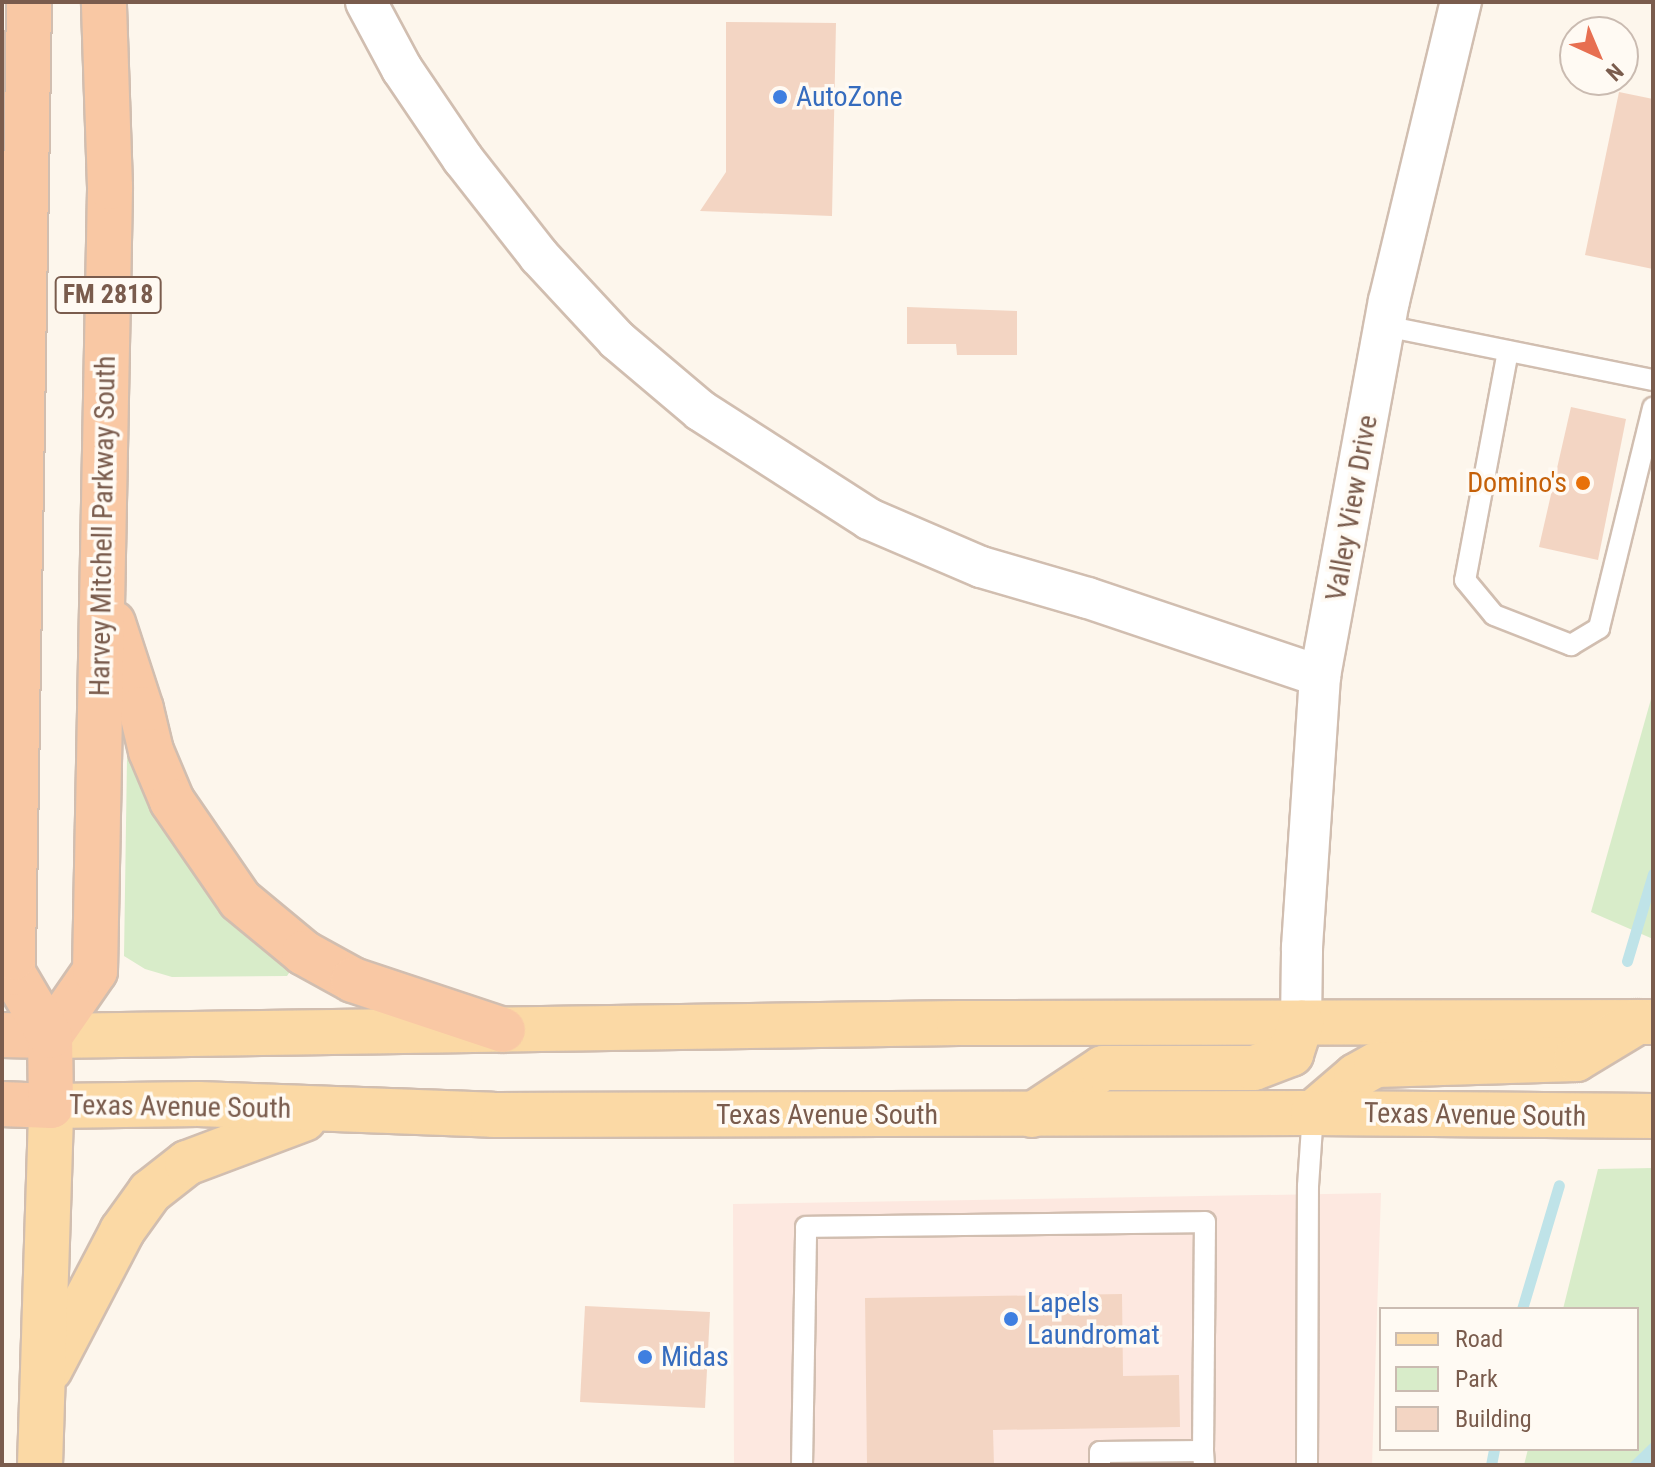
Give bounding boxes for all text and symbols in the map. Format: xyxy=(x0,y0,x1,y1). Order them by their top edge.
north arrow xyxy=(1559,16,1639,96)
text: N xyxy=(1601,59,1628,86)
place label: AutoZone xyxy=(796,80,903,114)
marker: AutoZone xyxy=(771,88,789,106)
road number: FM 2818 xyxy=(54,273,162,317)
street label: Harvey Mitchell Parkway South xyxy=(83,356,123,696)
street label: Valley View Drive xyxy=(1319,412,1385,604)
place label: Domino's xyxy=(1467,466,1567,500)
marker: Domino's xyxy=(1574,474,1592,492)
street label: Texas Avenue South xyxy=(69,1088,291,1126)
street label: Texas Avenue South xyxy=(1364,1096,1586,1134)
street label: Texas Avenue South xyxy=(716,1098,938,1132)
place label: Lapels Laundromat xyxy=(1027,1286,1160,1352)
legend xyxy=(1379,1307,1639,1451)
marker: Lapels Laundromat xyxy=(1002,1310,1020,1328)
text: Road xyxy=(1455,1325,1503,1353)
place label: Midas xyxy=(661,1340,729,1374)
marker: Midas xyxy=(636,1348,654,1366)
text: Park xyxy=(1455,1365,1498,1393)
text: Building xyxy=(1455,1405,1532,1433)

